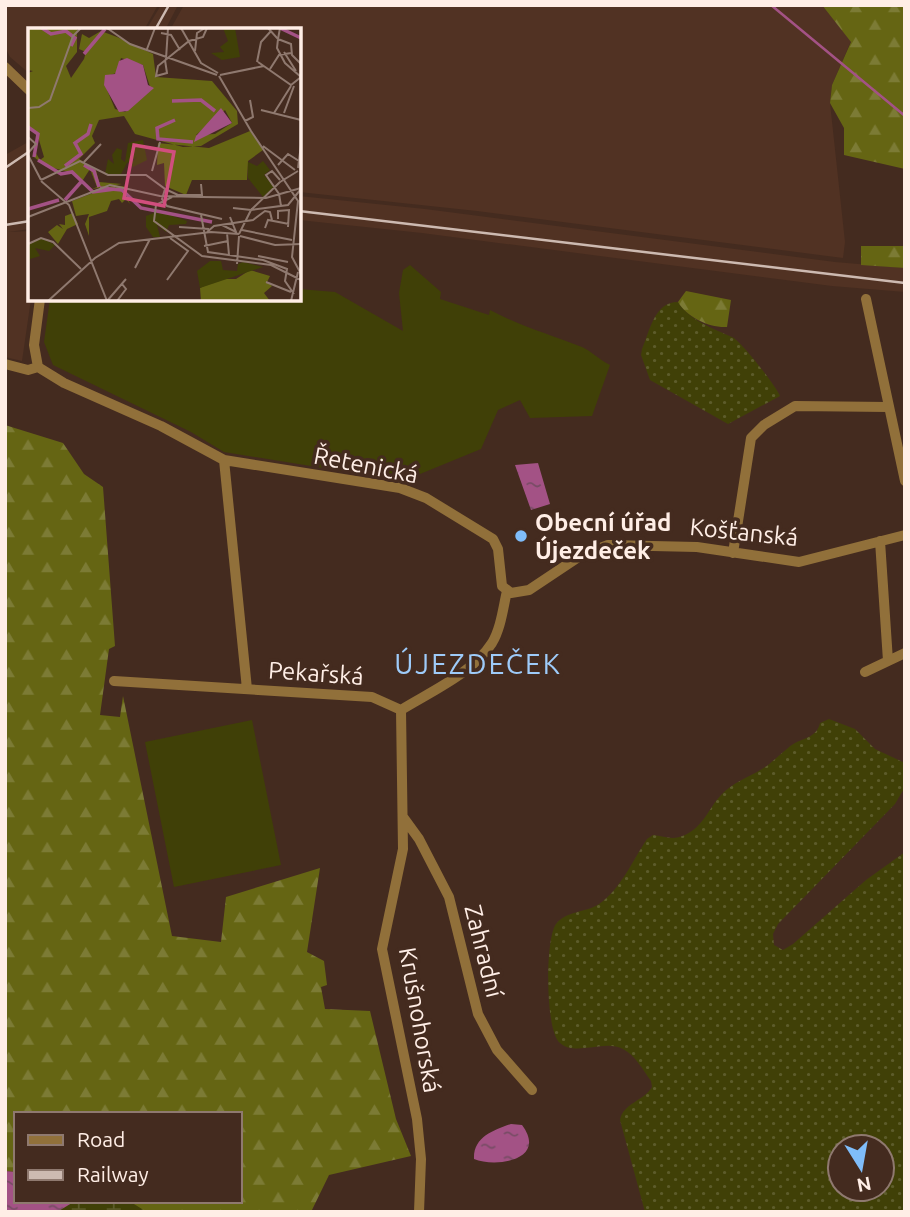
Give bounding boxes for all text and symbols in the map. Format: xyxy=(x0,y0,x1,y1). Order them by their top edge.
inset map xyxy=(28,28,301,301)
street label: Řetenická xyxy=(311,441,421,488)
place label: Obecní úřad Újezdeček xyxy=(535,509,671,564)
street label: Košťanská xyxy=(688,513,800,551)
marker: Obecní úřad Újezdeček xyxy=(513,528,529,544)
district label: ÚJEZDEČEK xyxy=(394,647,562,679)
street label: Pekařská xyxy=(267,656,365,690)
street label: Zahradní xyxy=(459,902,509,1001)
street label: Krušnohorská xyxy=(394,945,446,1095)
legend xyxy=(14,1112,242,1203)
text: Road xyxy=(77,1127,125,1151)
north arrow xyxy=(826,1133,896,1203)
text: Railway xyxy=(77,1162,149,1186)
text: N xyxy=(855,1173,873,1197)

